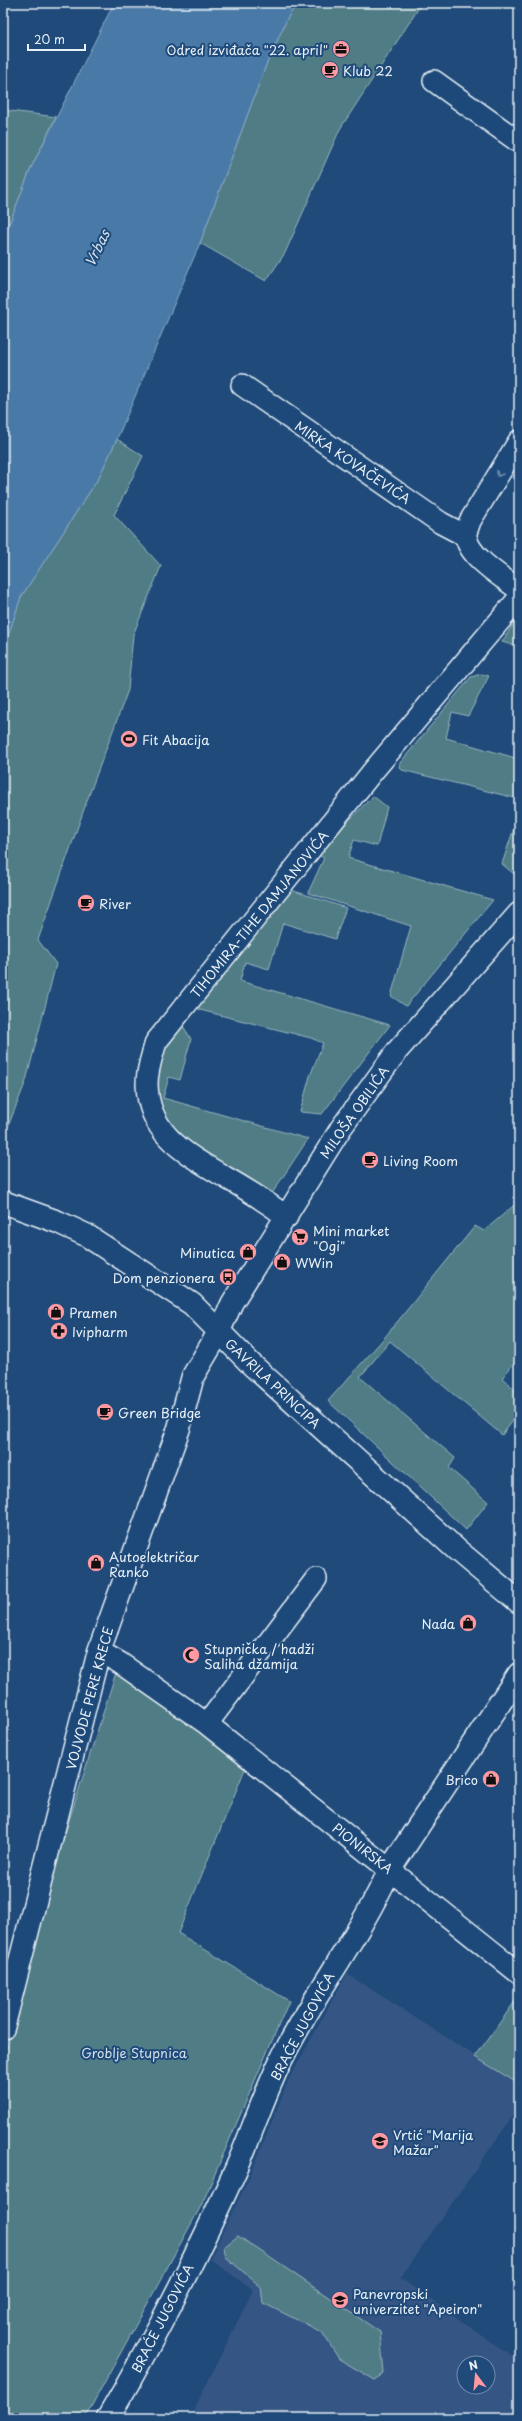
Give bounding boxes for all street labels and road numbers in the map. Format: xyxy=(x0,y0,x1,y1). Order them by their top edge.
street label: MIRKA KOVAČEVIĆA xyxy=(291,416,415,508)
street label: TIHOMIRA-TIHE DAMJANOVIĆA xyxy=(186,826,333,1002)
street label: MILOŠA OBILIĆA xyxy=(315,1062,393,1162)
street label: GAVRILA PRINCIPA xyxy=(221,1334,325,1432)
street label: VOJVODE PERE KRECE xyxy=(61,1624,117,1772)
street label: PIONIRSKA xyxy=(329,1818,397,1878)
street label: BRAĆE JUGOVIĆA xyxy=(266,1969,338,2083)
street label: BRAĆE JUGOVIĆA xyxy=(126,2260,198,2376)

